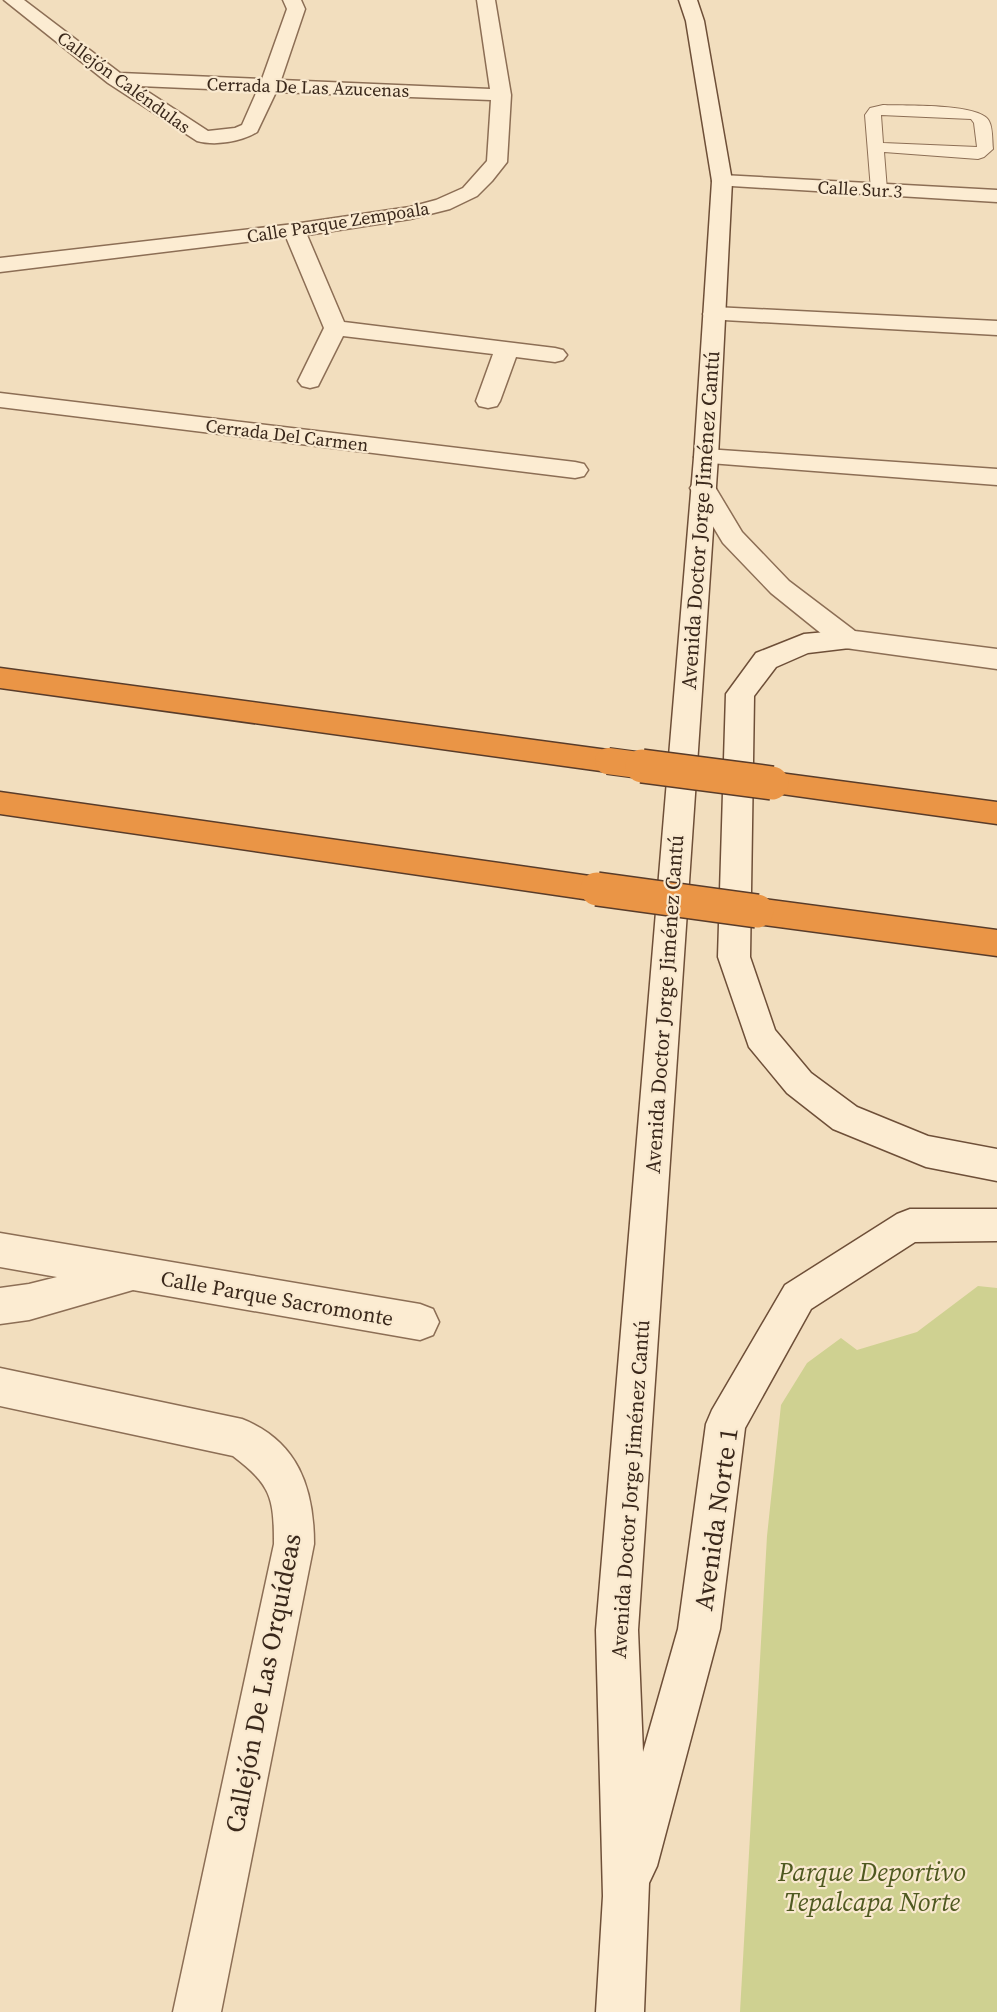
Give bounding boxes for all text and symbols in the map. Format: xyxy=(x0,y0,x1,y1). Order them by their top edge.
street label: Callejón Caléndulas xyxy=(52,25,196,139)
street label: Cerrada De Las Azucenas xyxy=(206,71,410,103)
street label: Calle Sur 3 xyxy=(817,174,903,204)
street label: Calle Parque Zempoala xyxy=(245,195,432,249)
street label: Avenida Doctor Jorge Jiménez Cantú xyxy=(674,350,726,690)
street label: Cerrada Del Carmen xyxy=(204,413,370,457)
street label: Avenida Doctor Jorge Jiménez Cantú xyxy=(638,834,690,1174)
street label: Calle Parque Sacromonte xyxy=(159,1263,395,1333)
street label: Avenida Doctor Jorge Jiménez Cantú xyxy=(604,1319,656,1659)
street label: Avenida Norte 1 xyxy=(685,1425,747,1613)
street label: Callejón De Las Orquídeas xyxy=(216,1530,310,1836)
park label: Parque Deportivo Tepalcapa Norte xyxy=(777,1854,966,1920)

